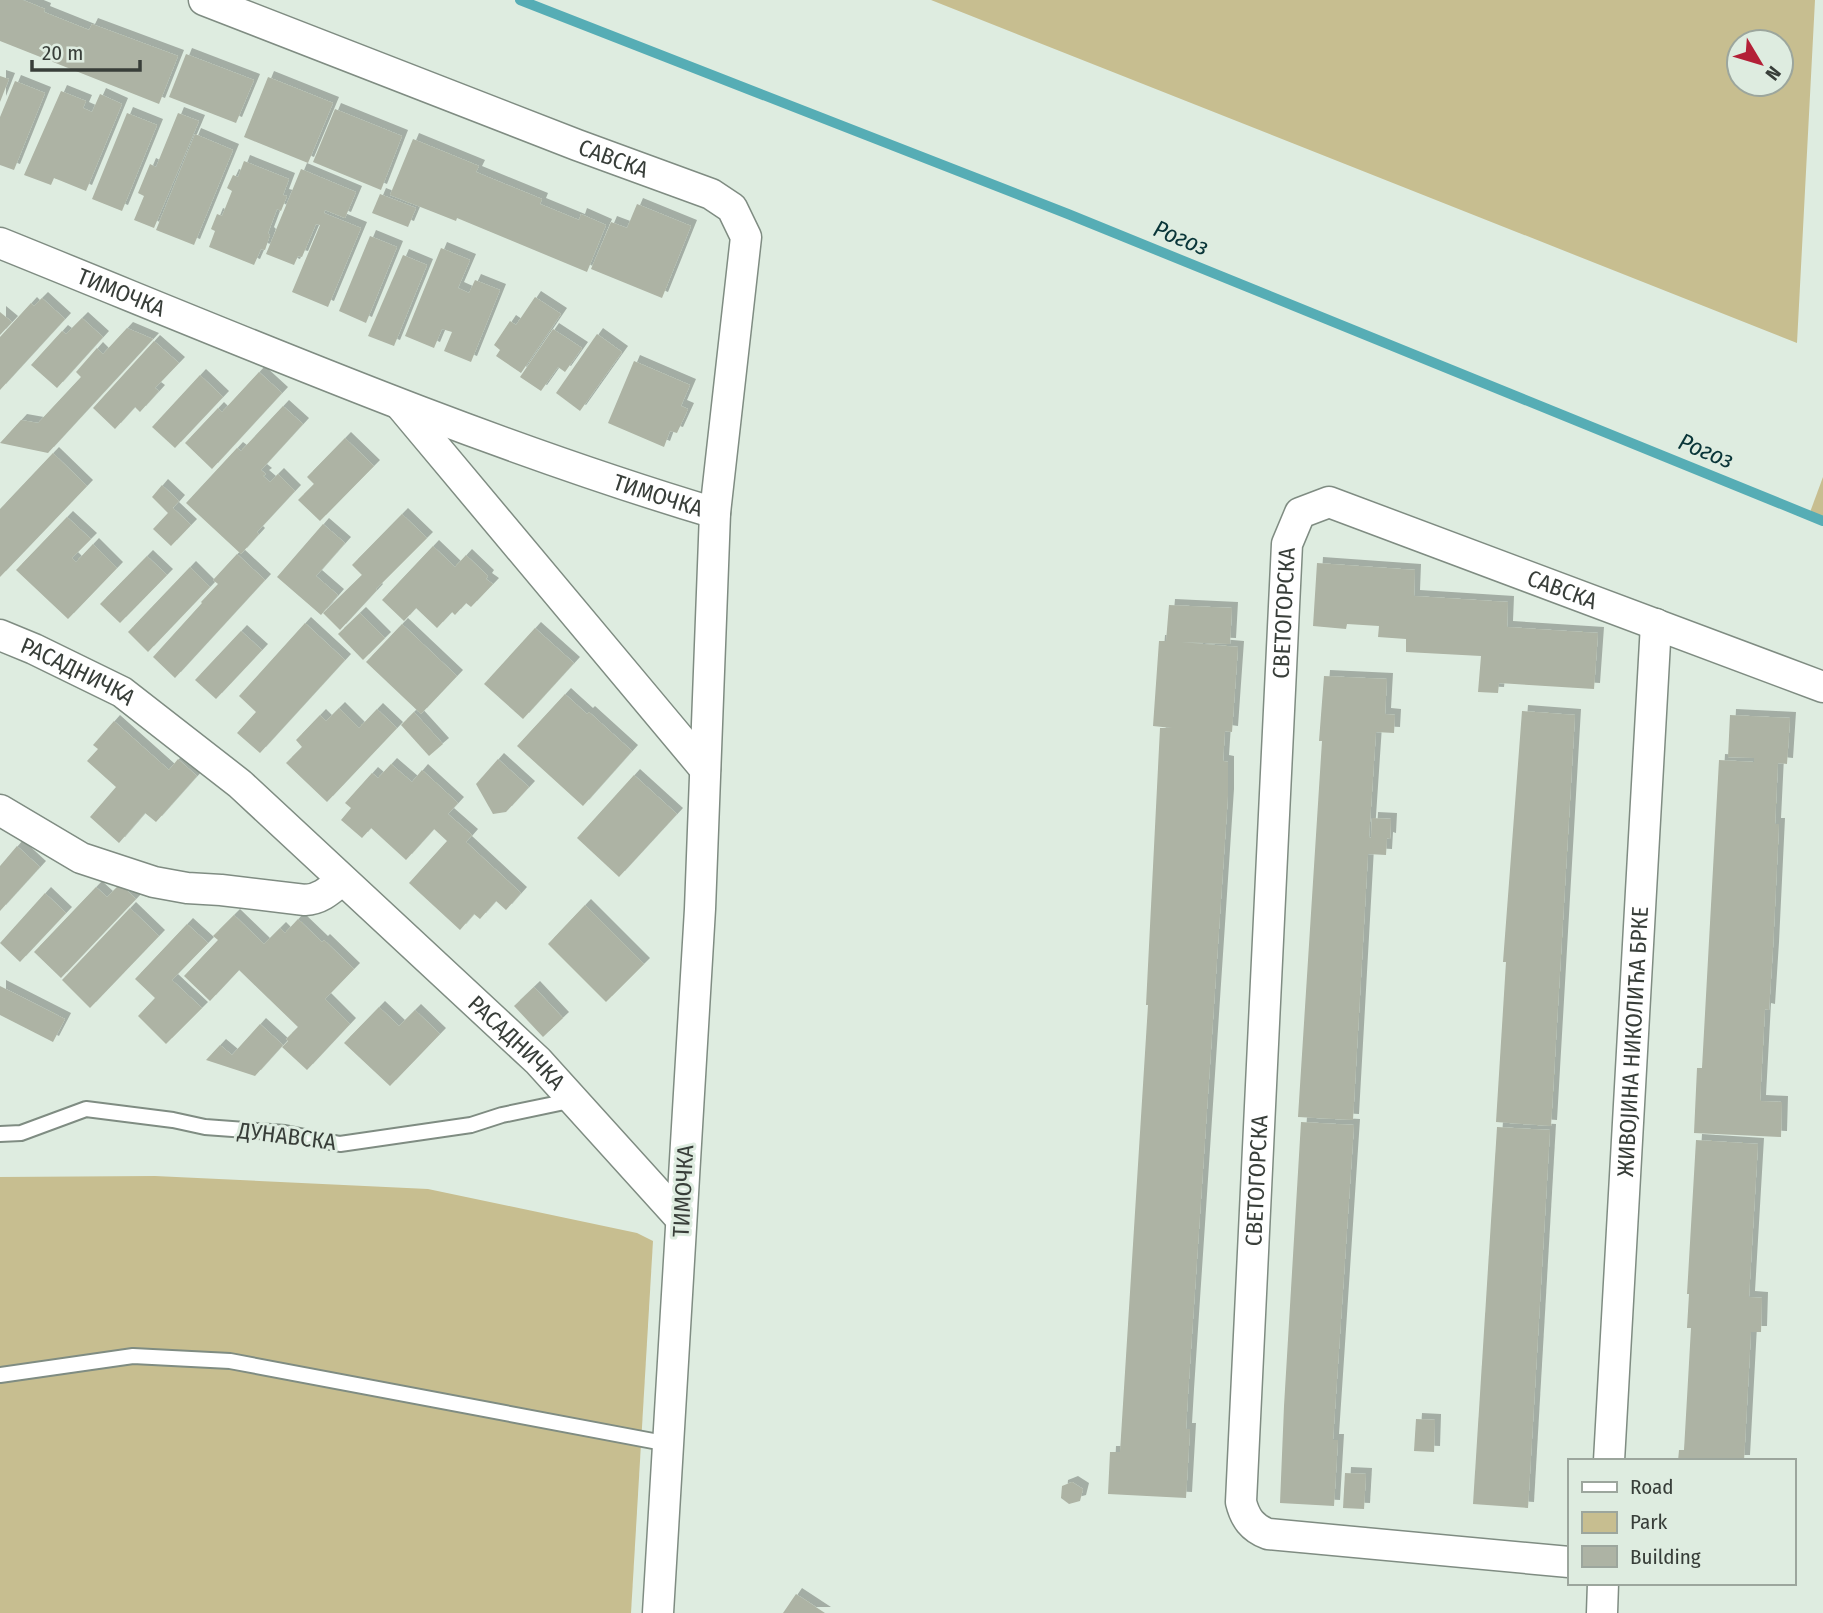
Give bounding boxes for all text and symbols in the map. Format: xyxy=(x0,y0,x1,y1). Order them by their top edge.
scale bar xyxy=(32,28,140,72)
north arrow xyxy=(1725,28,1795,98)
text: 20 m xyxy=(42,40,83,66)
text: N xyxy=(1760,62,1786,85)
street label: САВСКА xyxy=(575,133,652,184)
water label: Рогоз xyxy=(1149,214,1213,262)
street label: ТИМОЧКА xyxy=(73,262,169,323)
water label: Рогоз xyxy=(1674,427,1738,475)
street label: ТИМОЧКА xyxy=(610,468,706,523)
street label: СВЕТОГОРСКА xyxy=(1267,547,1301,679)
street label: САВСКА xyxy=(1523,564,1601,615)
street label: РАСАДНИЧКА xyxy=(17,631,141,711)
street label: ЖИВОЈИНА НИКОЛИЋА БРКЕ xyxy=(1611,906,1654,1178)
street label: РАСАДНИЧКА xyxy=(462,989,571,1095)
street label: СВЕТОГОРСКА xyxy=(1239,1114,1274,1247)
street label: ДУНАВСКА xyxy=(235,1116,338,1156)
street label: ТИМОЧКА xyxy=(667,1144,699,1238)
legend xyxy=(1568,1459,1795,1585)
text: Road xyxy=(1630,1474,1674,1500)
text: Park xyxy=(1630,1509,1668,1535)
text: Building xyxy=(1630,1544,1701,1570)

